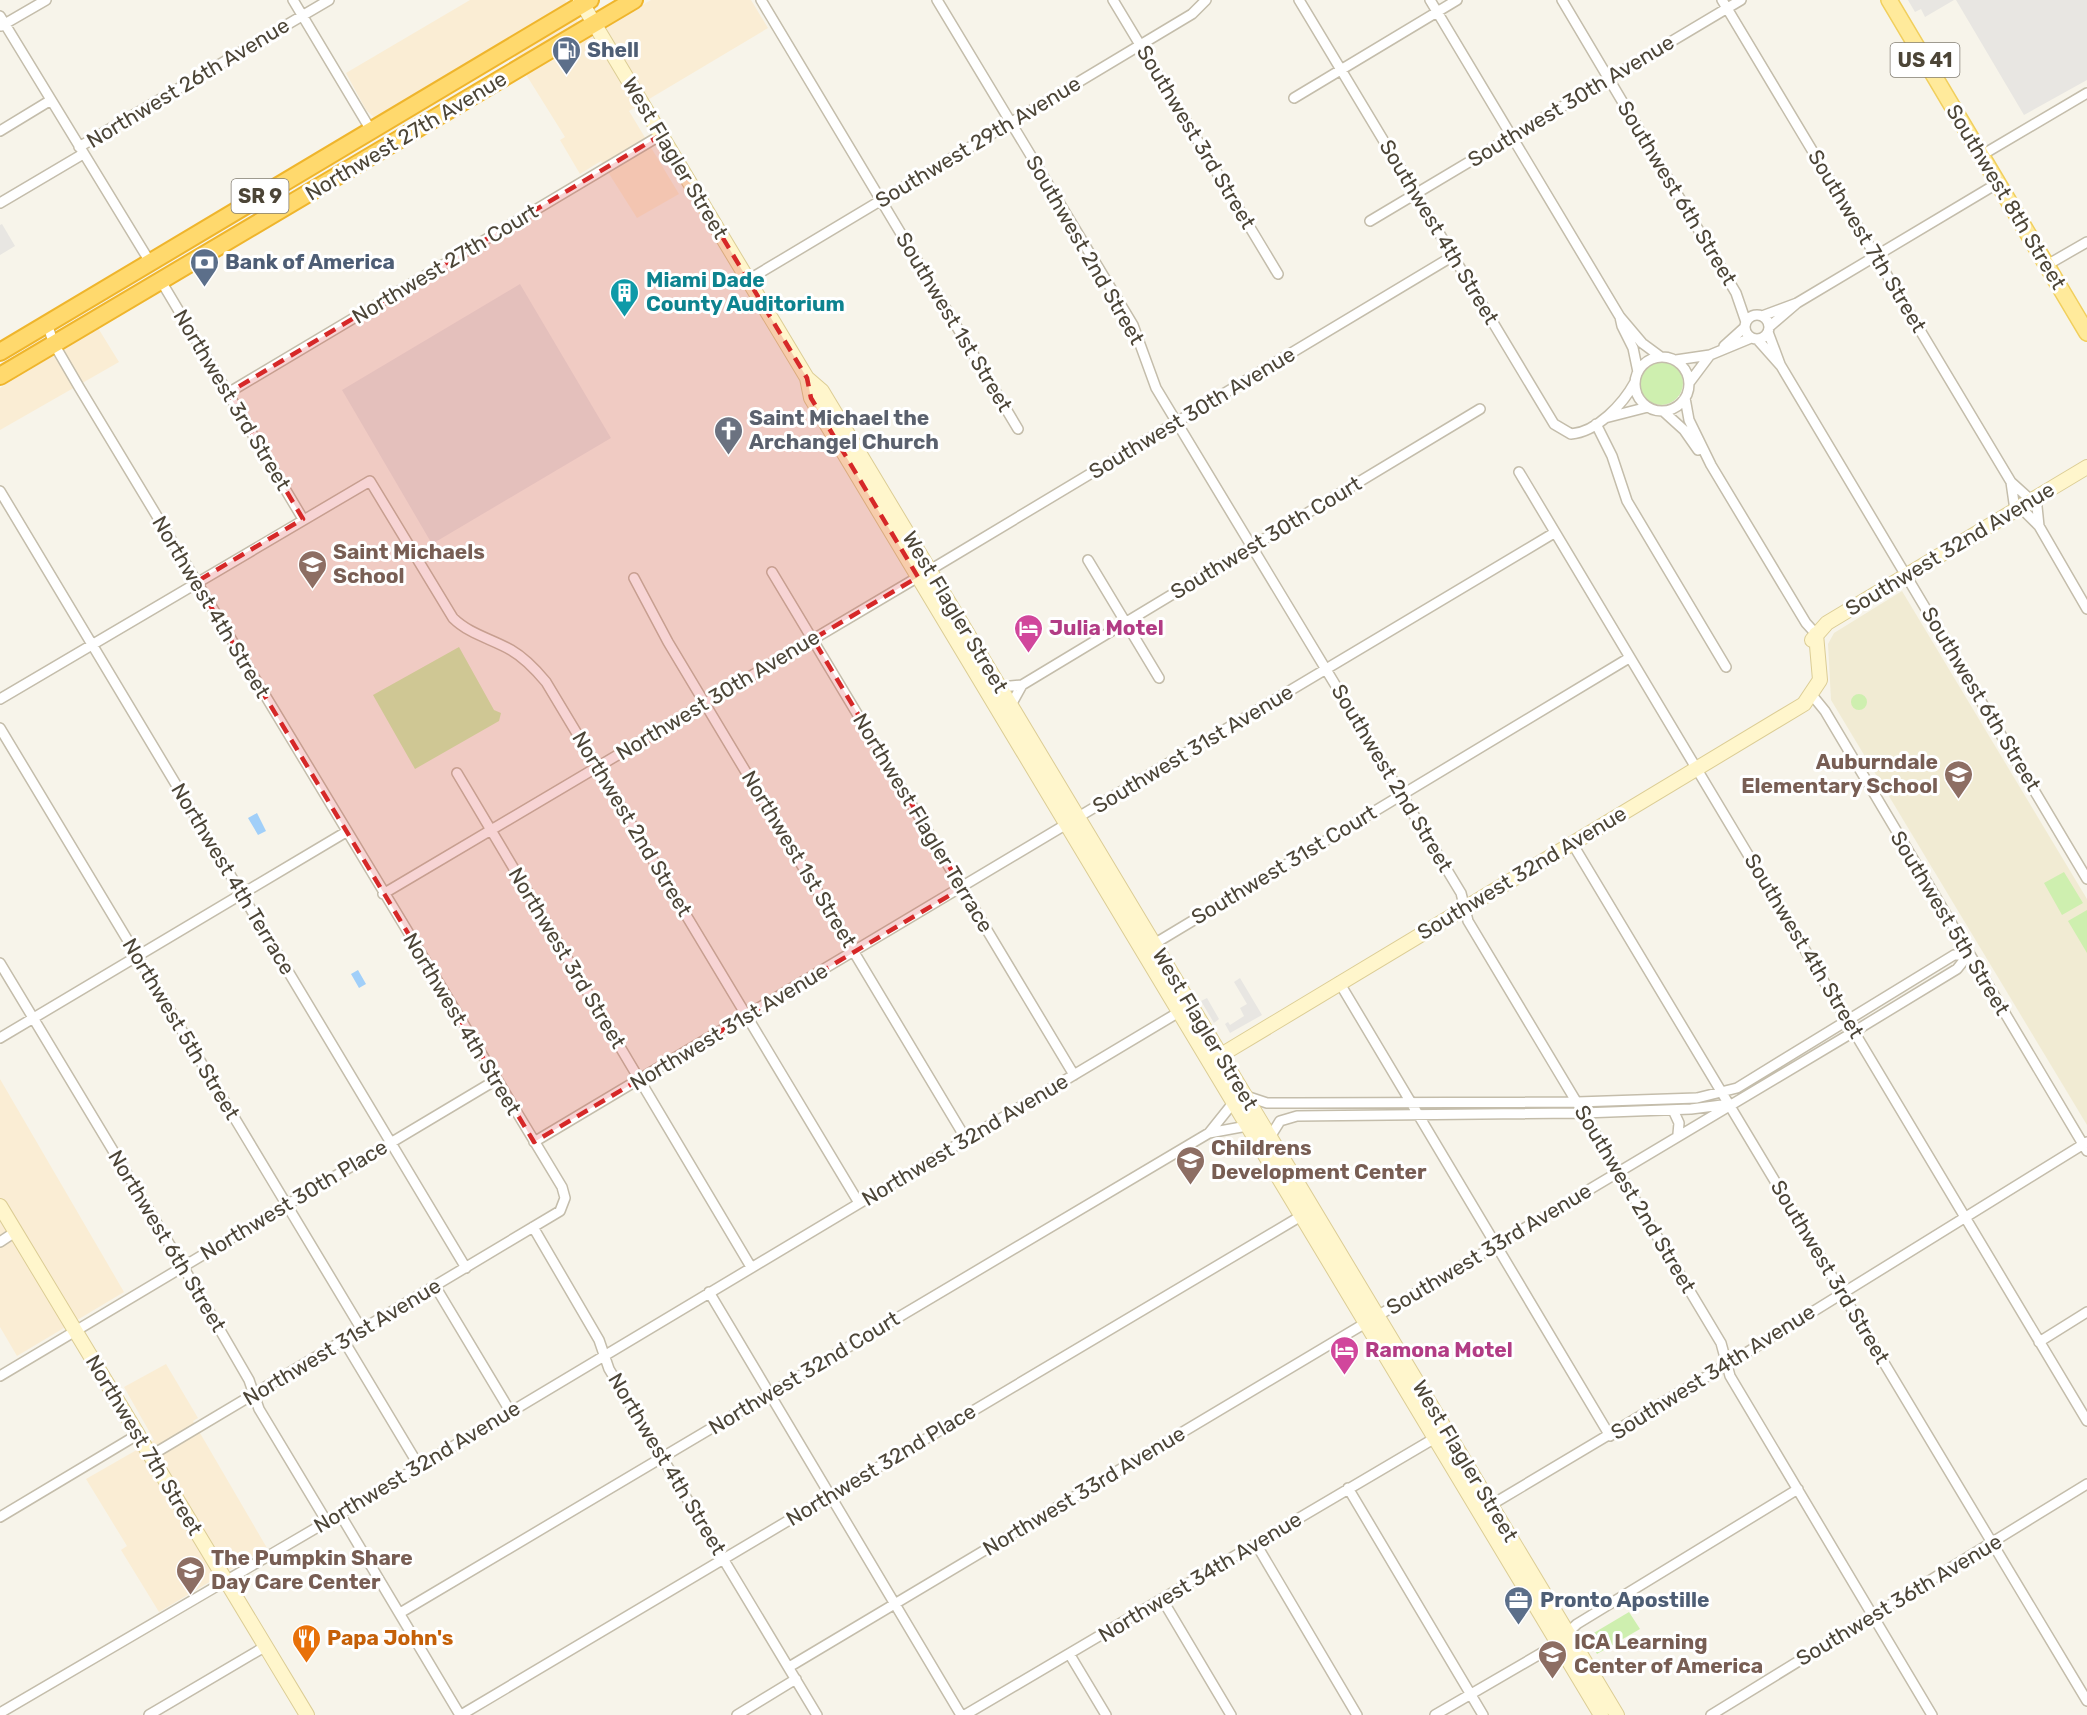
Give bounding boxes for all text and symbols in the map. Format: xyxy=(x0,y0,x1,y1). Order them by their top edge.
street label: Northwest 26th Avenue xyxy=(82,12,294,153)
street label: Southwest 30th Avenue xyxy=(1463,29,1678,172)
fuel station icon: Shell xyxy=(550,34,582,76)
place label: Shell xyxy=(587,37,639,62)
street label: Southwest 3rd Street xyxy=(1132,40,1261,233)
road number: US 41 xyxy=(1890,43,1960,77)
street label: Northwest 27th Avenue xyxy=(301,66,511,206)
street label: Southwest 29th Avenue xyxy=(871,70,1085,213)
street label: West Flagler Street xyxy=(617,72,734,243)
street label: Southwest 6th Street xyxy=(1613,96,1742,289)
street label: Southwest 8th Street xyxy=(1941,100,2072,294)
street label: Southwest 4th Street xyxy=(1374,135,1504,329)
street label: Southwest 7th Street xyxy=(1803,145,1932,337)
street label: Southwest 2nd Street xyxy=(1021,151,1150,349)
road number: SR 9 xyxy=(232,179,288,213)
street label: Northwest 27th Court xyxy=(347,198,542,329)
street label: Southwest 1st Street xyxy=(891,228,1018,416)
bank icon: Bank of America xyxy=(188,246,220,288)
place label: Bank of America xyxy=(225,249,395,274)
place label: Miami Dade County Auditorium xyxy=(646,267,845,316)
building icon: Miami Dade County Auditorium xyxy=(609,276,641,318)
street label: Northwest 3rd Street xyxy=(169,305,296,495)
street label: Southwest 30th Avenue xyxy=(1084,341,1299,484)
place label: Saint Michael the Archangel Church xyxy=(749,405,939,454)
church icon: Saint Michael the Archangel Church xyxy=(712,414,744,456)
street label: Southwest 30th Court xyxy=(1166,471,1366,604)
street label: Southwest 32nd Avenue xyxy=(1841,476,2059,621)
street label: Northwest 4th Street xyxy=(147,511,276,702)
street label: West Flagler Street xyxy=(897,526,1014,697)
place label: Saint Michaels School xyxy=(333,539,485,588)
school or university icon: Saint Michaels School xyxy=(296,548,328,590)
street label: Southwest 6th Street xyxy=(1917,602,2046,795)
hotel icon: Julia Motel xyxy=(1012,612,1044,654)
place label: Julia Motel xyxy=(1049,615,1164,640)
street label: Northwest 30th Avenue xyxy=(611,624,824,765)
street label: Southwest 31st Avenue xyxy=(1088,679,1297,818)
street label: Southwest 2nd Street xyxy=(1327,679,1458,876)
street label: Northwest Flagler Terrace xyxy=(848,709,999,937)
street label: Northwest 2nd Street xyxy=(567,727,698,921)
place label: Auburndale Elementary School xyxy=(1741,749,1938,798)
school or university icon: Auburndale Elementary School xyxy=(1943,758,1975,800)
street label: Northwest 1st Street xyxy=(737,766,862,952)
street label: Northwest 4th Terrace xyxy=(166,778,301,979)
street label: Southwest 31st Court xyxy=(1187,799,1381,930)
street label: Southwest 32nd Avenue xyxy=(1413,800,1631,945)
street label: Southwest 5th Street xyxy=(1886,826,2015,1019)
street label: Southwest 4th Street xyxy=(1739,849,1869,1043)
street label: Northwest 3rd Street xyxy=(504,863,631,1053)
street label: Northwest 4th Street xyxy=(398,928,527,1119)
street label: Northwest 5th Street xyxy=(117,934,245,1124)
street label: West Flagler Street xyxy=(1147,943,1264,1114)
street label: Northwest 31st Avenue xyxy=(625,958,832,1096)
street label: Northwest 32nd Avenue xyxy=(857,1068,1072,1211)
street label: Southwest 2nd Street xyxy=(1570,1100,1701,1297)
street label: Northwest 30th Place xyxy=(196,1134,392,1265)
place label: Childrens Development Center xyxy=(1211,1135,1427,1184)
school or university icon: Childrens Development Center xyxy=(1174,1144,1206,1186)
street label: Northwest 6th Street xyxy=(103,1145,232,1336)
street label: Southwest 3rd Street xyxy=(1766,1175,1895,1368)
street label: Southwest 33rd Avenue xyxy=(1382,1177,1596,1320)
street label: Northwest 31st Avenue xyxy=(238,1273,445,1411)
street label: Southwest 34th Avenue xyxy=(1606,1299,1819,1445)
street label: Northwest 32nd Court xyxy=(704,1306,904,1439)
hotel icon: Ramona Motel xyxy=(1328,1334,1360,1376)
place label: Ramona Motel xyxy=(1365,1337,1513,1362)
street label: Northwest 7th Street xyxy=(81,1350,208,1539)
street label: Northwest 4th Street xyxy=(603,1368,732,1559)
street label: West Flagler Street xyxy=(1407,1375,1524,1546)
street label: Northwest 32nd Avenue xyxy=(309,1395,524,1538)
street label: Northwest 32nd Place xyxy=(781,1398,980,1531)
street label: Northwest 33rd Avenue xyxy=(978,1420,1189,1561)
street label: Northwest 34th Avenue xyxy=(1094,1506,1306,1647)
street label: Southwest 36th Avenue xyxy=(1791,1528,2006,1671)
place label: The Pumpkin Share Day Care Center xyxy=(211,1545,413,1594)
school or university icon: The Pumpkin Share Day Care Center xyxy=(174,1554,206,1596)
office icon: Pronto Apostille xyxy=(1503,1584,1535,1626)
place label: Pronto Apostille xyxy=(1540,1587,1709,1612)
restaurant icon: Papa John's xyxy=(290,1622,322,1664)
place label: Papa John's xyxy=(327,1625,453,1650)
place label: ICA Learning Center of America xyxy=(1574,1629,1763,1678)
school or university icon: ICA Learning Center of America xyxy=(1537,1638,1569,1680)

